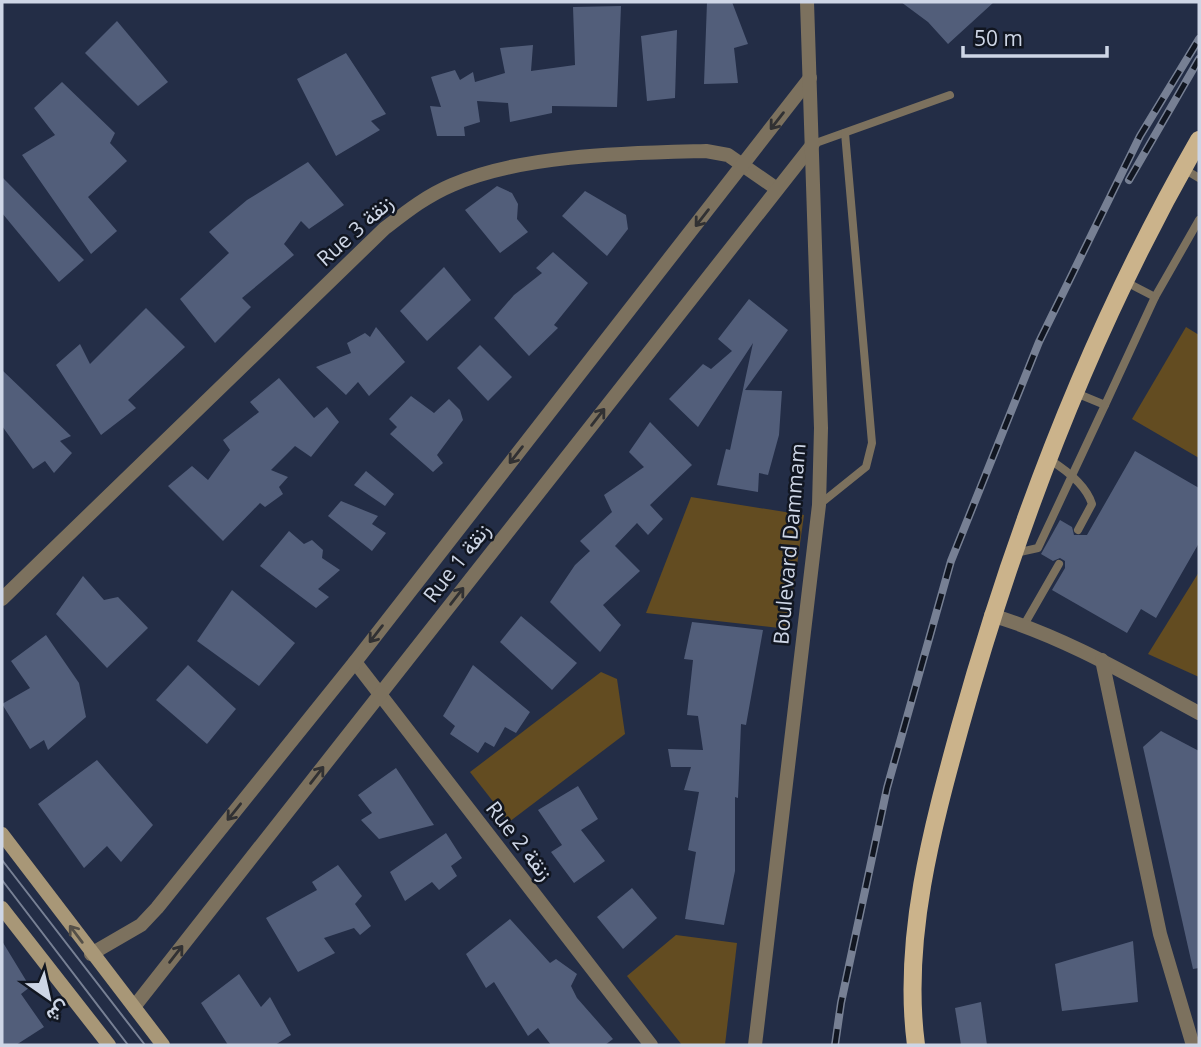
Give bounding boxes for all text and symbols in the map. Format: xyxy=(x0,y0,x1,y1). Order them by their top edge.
scale bar xyxy=(963,14,1106,58)
text: 50 m xyxy=(974,24,1023,52)
one-way arrow xyxy=(770,111,785,130)
street label: Rue 3 زنقة xyxy=(310,189,398,272)
one-way arrow xyxy=(694,208,709,226)
one-way arrow xyxy=(590,409,606,427)
street label: Boulevard Dammam xyxy=(766,442,812,646)
one-way arrow xyxy=(509,445,524,463)
street label: Rue 1 زنقة xyxy=(416,517,496,608)
one-way arrow xyxy=(450,587,465,606)
one-way arrow xyxy=(369,624,384,643)
one-way arrow xyxy=(309,766,324,784)
street label: Rue 2 زنقة xyxy=(480,795,560,886)
one-way arrow xyxy=(227,802,242,820)
one-way arrow xyxy=(69,924,84,943)
one-way arrow xyxy=(169,945,184,963)
north arrow xyxy=(14,963,84,1033)
text: ش xyxy=(42,995,75,1029)

